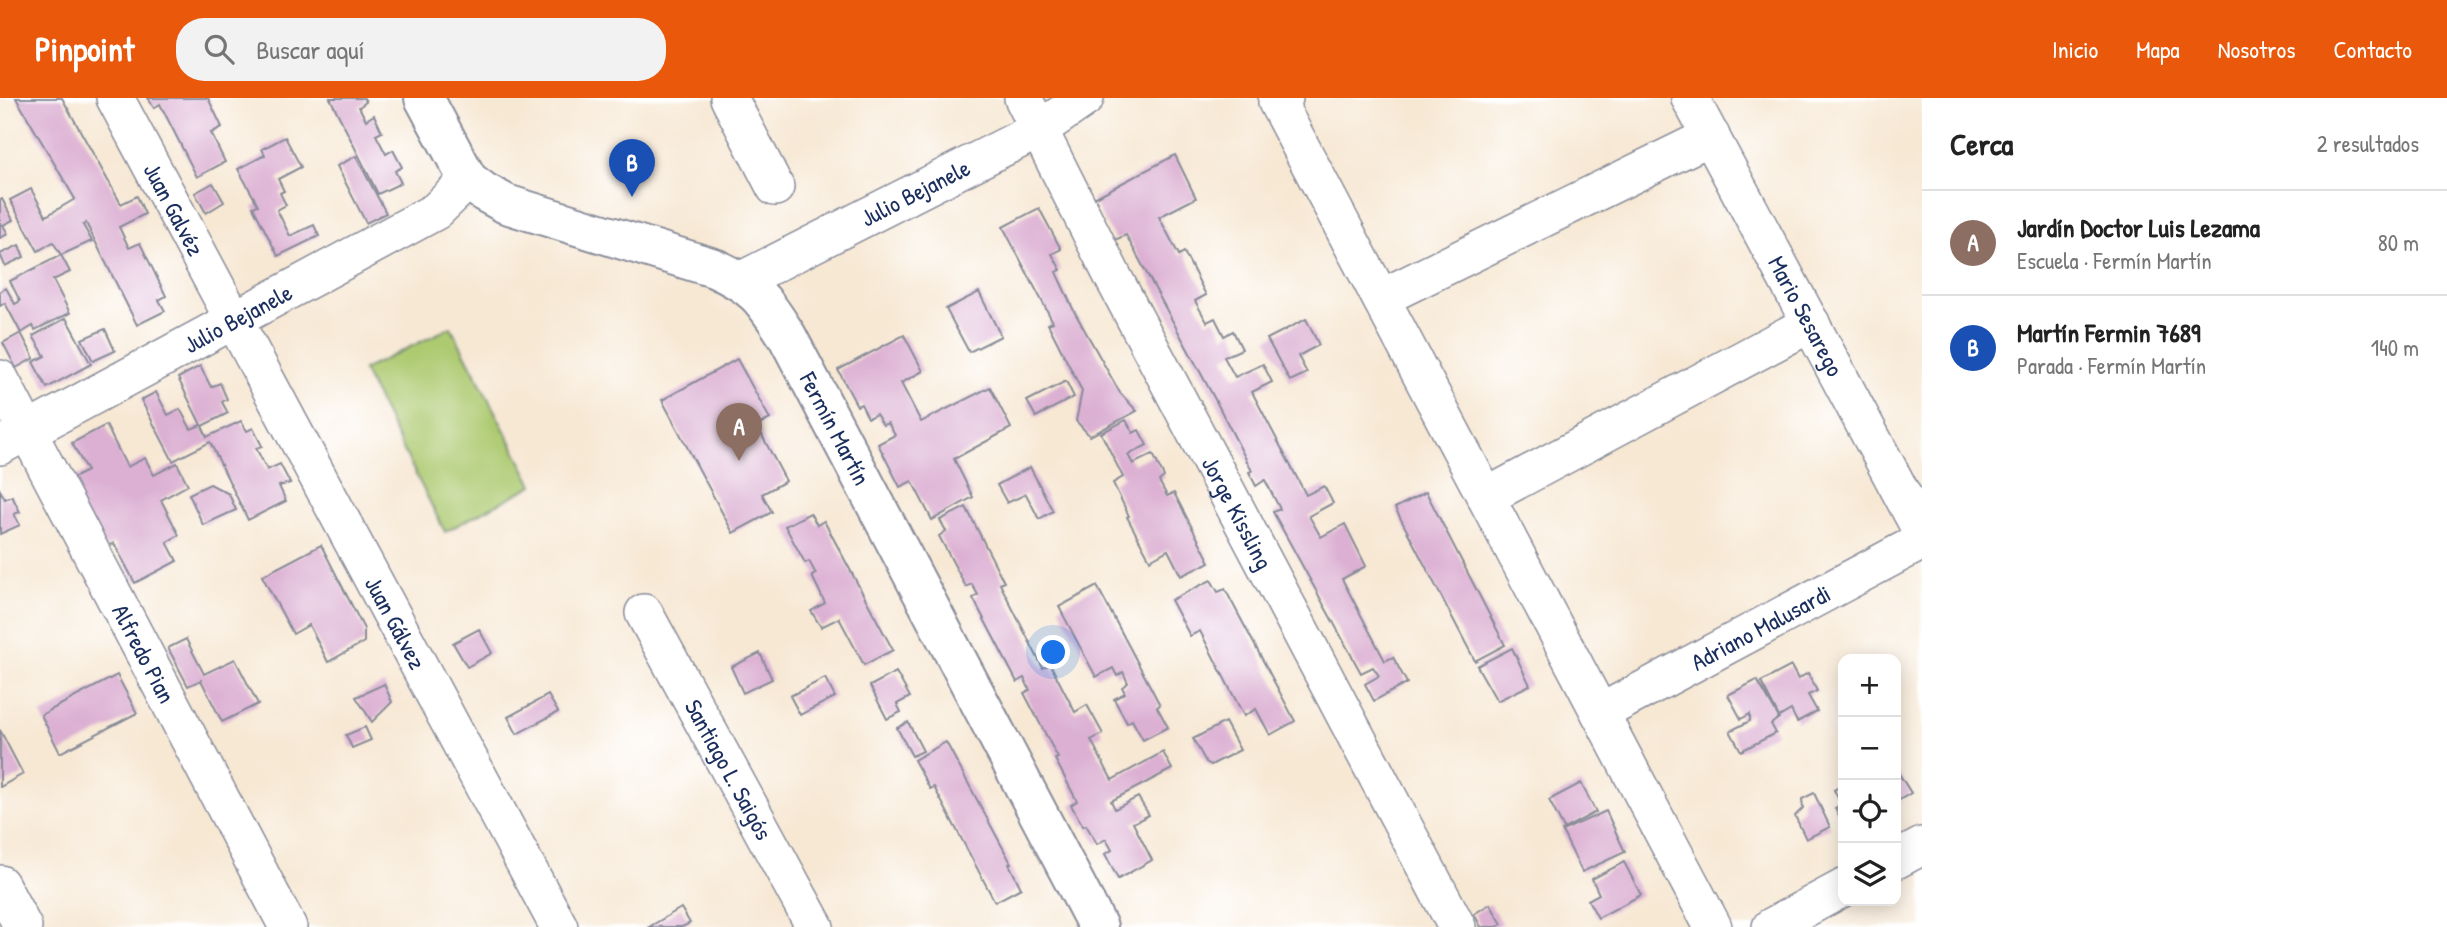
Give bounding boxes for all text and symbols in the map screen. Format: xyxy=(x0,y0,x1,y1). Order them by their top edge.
search box xyxy=(176,18,666,81)
text: Pinpoint xyxy=(35,27,134,71)
icon: search xyxy=(200,30,238,68)
text: Buscar aquí xyxy=(256,32,365,67)
text: Inicio xyxy=(2052,33,2098,65)
text: Mapa xyxy=(2136,33,2180,65)
text: Nosotros xyxy=(2218,33,2295,65)
text: Contacto xyxy=(2333,33,2412,65)
text: Cerca xyxy=(1950,124,2013,164)
text: 2 resultados xyxy=(2317,128,2419,159)
pin: B xyxy=(609,139,655,197)
street label: Julio Bejanele xyxy=(855,151,976,233)
street label: Juan Galvéz xyxy=(137,157,212,261)
text: Jardín Doctor Luis Lezama xyxy=(2017,210,2260,245)
text: A xyxy=(1967,227,1979,258)
text: 80 m xyxy=(2378,227,2419,258)
text: Escuela · Fermín Martín xyxy=(2017,245,2212,276)
street label: Mario Sesarego xyxy=(1761,250,1852,382)
street label: Julio Bejanele xyxy=(178,275,298,360)
text: Martín Fermin 7689 xyxy=(2017,315,2201,350)
text: B xyxy=(1967,332,1979,363)
text: 140 m xyxy=(2371,332,2419,363)
text: Parada · Fermín Martín xyxy=(2017,350,2206,381)
street label: Fermín Martín xyxy=(792,365,878,490)
pin: A xyxy=(716,403,762,461)
street label: Jorge Kissling xyxy=(1195,451,1281,575)
street label: Juan Gálvez xyxy=(358,570,434,675)
street label: Adriano Malusardi xyxy=(1685,577,1836,678)
street label: Alfredo Pian xyxy=(105,598,183,708)
your location xyxy=(1036,635,1070,669)
map controls xyxy=(1838,654,1901,906)
button: + xyxy=(1838,654,1901,717)
street label: Santiago L. Saigós xyxy=(678,693,780,845)
button: − xyxy=(1838,717,1901,780)
button: locate xyxy=(1838,780,1901,843)
button: layers xyxy=(1838,843,1901,906)

